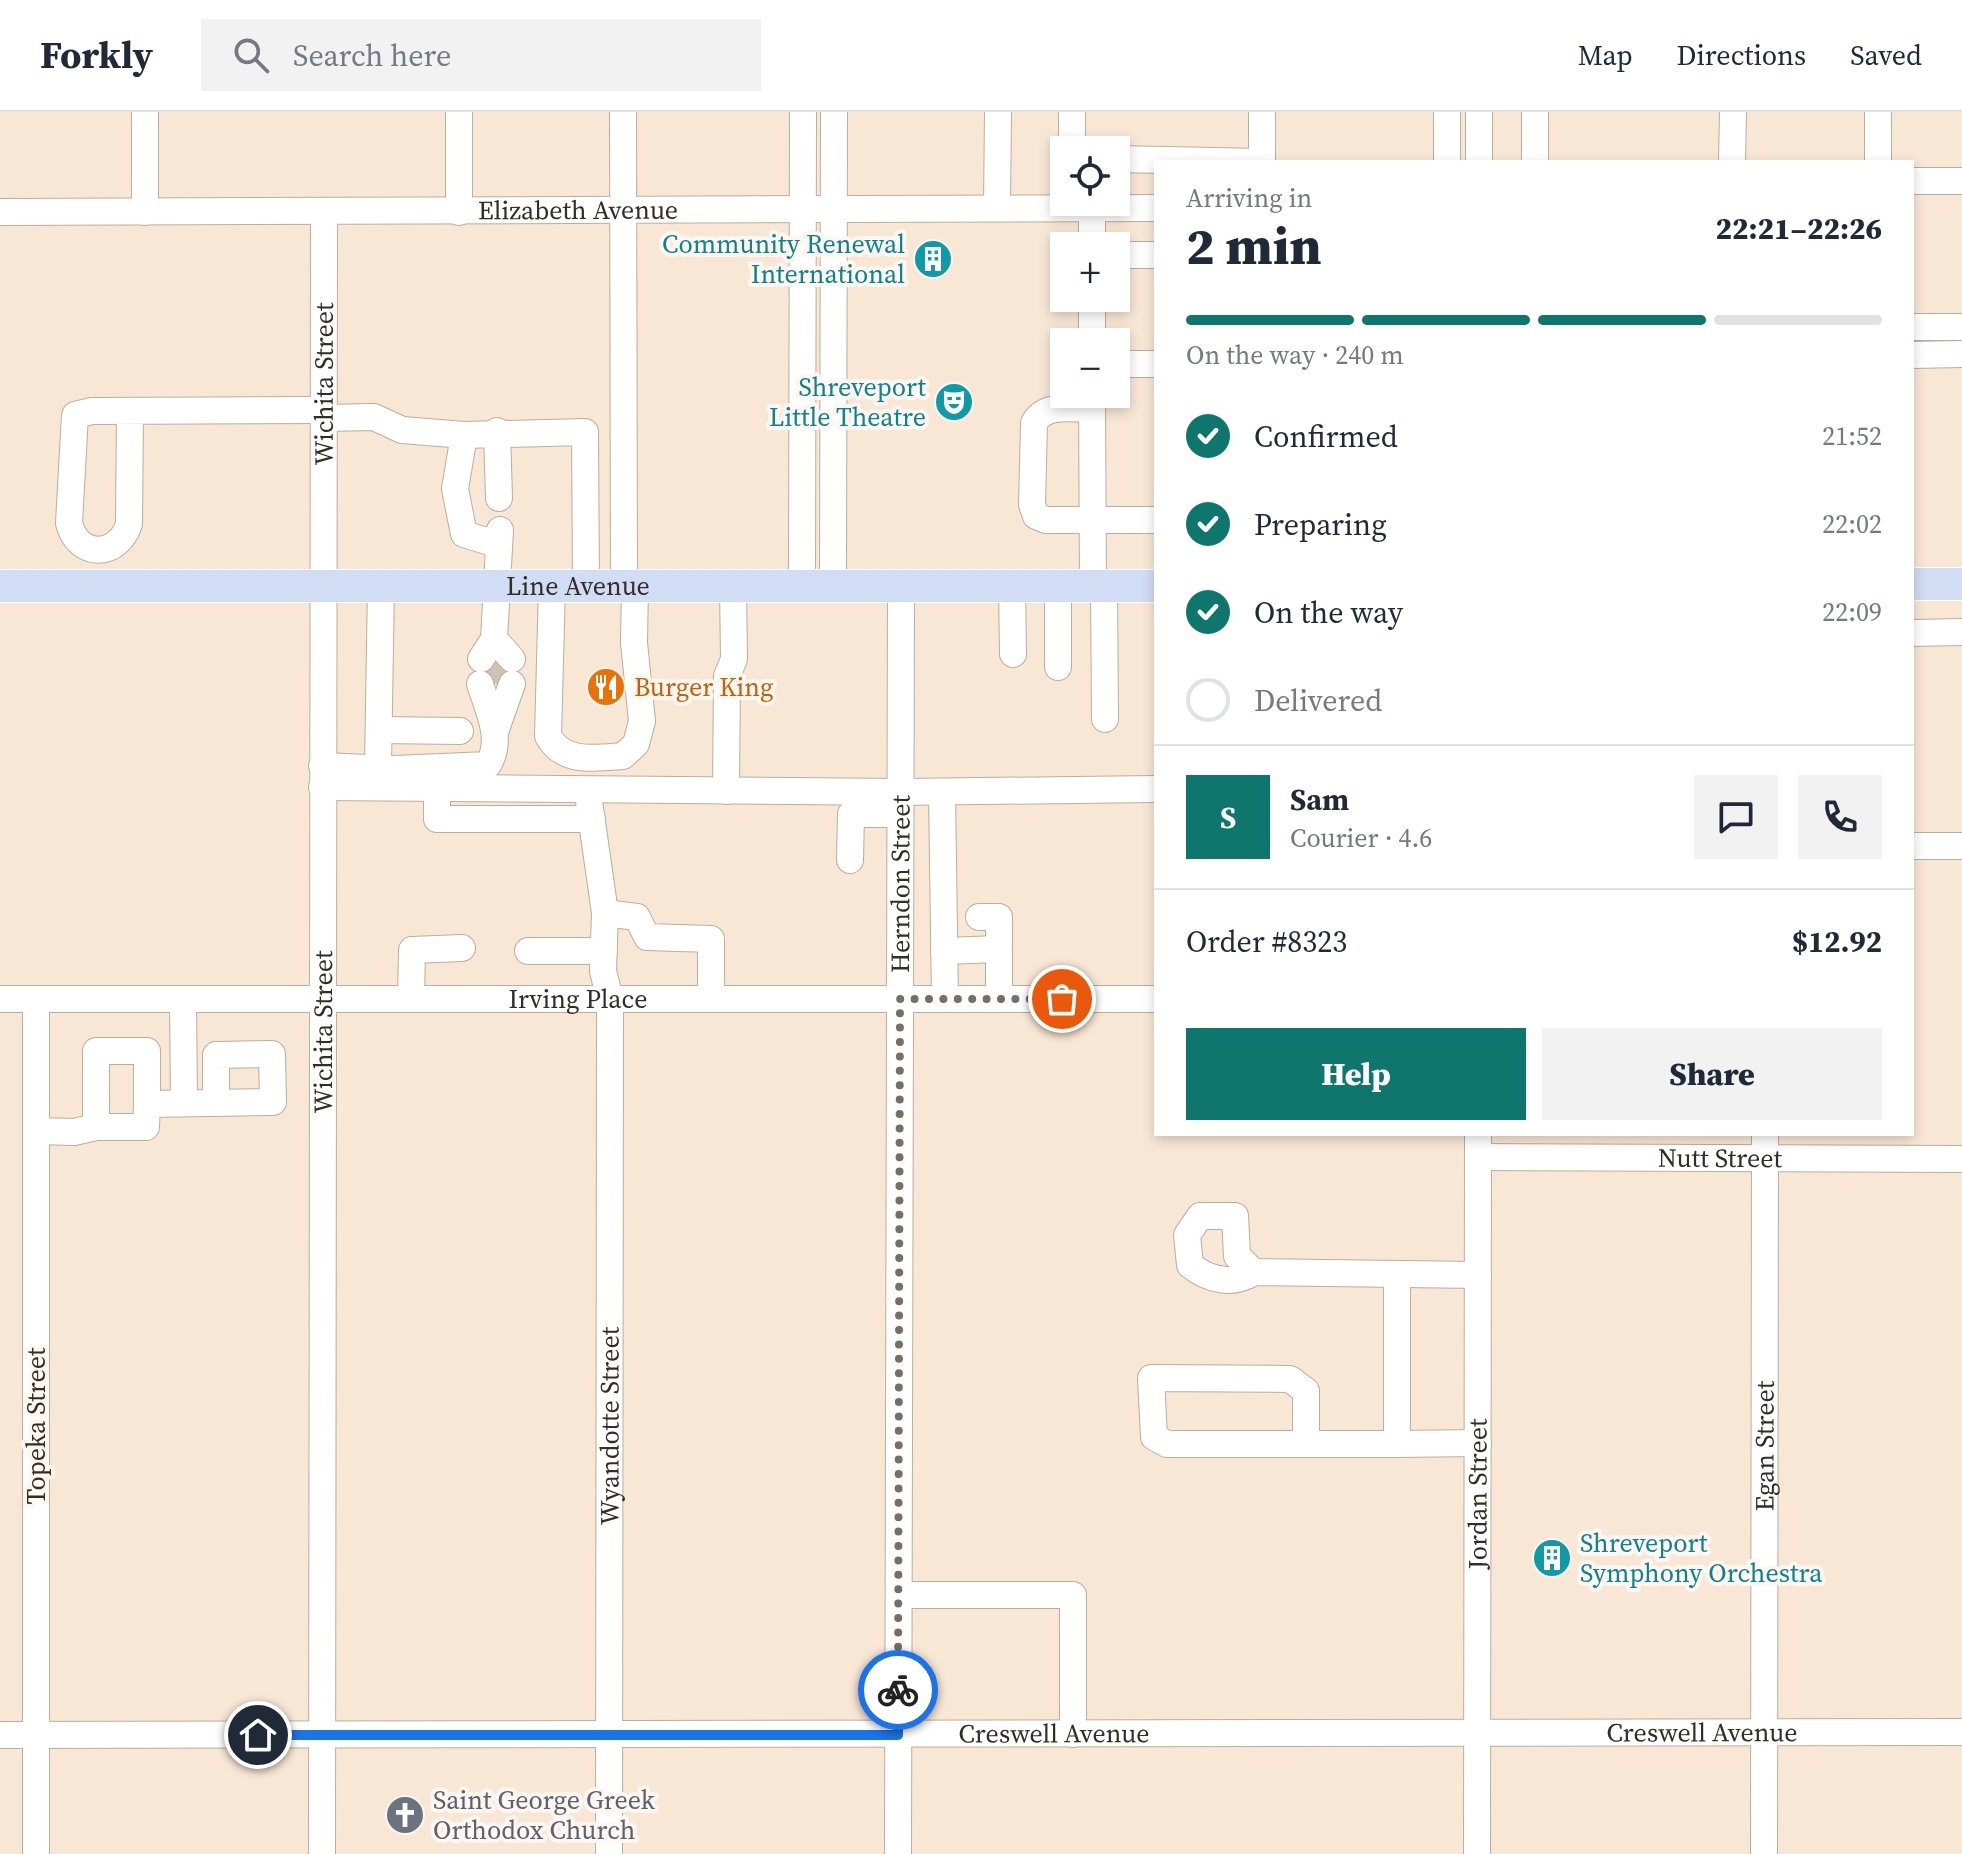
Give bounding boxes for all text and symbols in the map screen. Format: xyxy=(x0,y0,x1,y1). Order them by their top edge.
search box xyxy=(201,19,761,91)
text: Forkly xyxy=(40,29,153,81)
icon: search xyxy=(229,33,273,77)
text: Search here xyxy=(293,35,451,76)
text: Map xyxy=(1578,36,1633,74)
text: Directions xyxy=(1677,36,1806,74)
text: Saved xyxy=(1850,36,1922,74)
map controls xyxy=(1050,136,1130,408)
button: locate xyxy=(1050,136,1130,216)
text: Arriving in xyxy=(1186,180,1312,216)
street label: Elizabeth Avenue xyxy=(478,192,678,228)
text: 22:21–22:26 xyxy=(1715,208,1882,249)
text: 2 min xyxy=(1186,210,1322,281)
place label: Community Renewal International xyxy=(662,226,905,292)
button: + xyxy=(1050,232,1130,312)
building icon: Community Renewal International xyxy=(912,238,954,280)
street label: Wichita Street xyxy=(306,302,342,466)
button: − xyxy=(1050,328,1130,408)
text: On the way · 240 m xyxy=(1186,337,1404,373)
place label: Shreveport Little Theatre xyxy=(769,369,927,435)
theatre icon: Shreveport Little Theatre xyxy=(933,381,975,423)
icon: check xyxy=(1186,414,1230,458)
text: Confirmed xyxy=(1254,416,1398,457)
text: 21:52 xyxy=(1822,418,1882,454)
icon: check xyxy=(1186,502,1230,546)
text: Preparing xyxy=(1254,504,1387,545)
text: 22:02 xyxy=(1822,506,1882,542)
street label: Line Avenue xyxy=(506,568,650,604)
icon: check xyxy=(1186,590,1230,634)
text: On the way xyxy=(1254,592,1403,633)
text: 22:09 xyxy=(1822,594,1882,630)
restaurant icon: Burger King xyxy=(585,666,627,708)
place label: Burger King xyxy=(634,669,774,705)
text: Delivered xyxy=(1254,680,1382,721)
button: chat xyxy=(1694,775,1778,859)
button: phone xyxy=(1798,775,1882,859)
text: Sam xyxy=(1290,779,1349,820)
street label: Herndon Street xyxy=(882,794,919,973)
text: S xyxy=(1220,797,1236,838)
text: Courier · 4.6 xyxy=(1290,820,1432,856)
text: Order #8323 xyxy=(1186,921,1347,962)
text: $12.92 xyxy=(1792,921,1882,962)
street label: Wichita Street xyxy=(305,950,341,1114)
pin xyxy=(1028,965,1096,1033)
icon: bag xyxy=(1040,977,1084,1021)
street label: Irving Place xyxy=(508,981,648,1017)
button: Help xyxy=(1186,1028,1526,1120)
button: Share xyxy=(1542,1028,1882,1120)
street label: Nutt Street xyxy=(1658,1140,1783,1176)
street label: Wyandotte Street xyxy=(591,1326,628,1525)
street label: Topeka Street xyxy=(18,1347,54,1504)
street label: Egan Street xyxy=(1746,1380,1783,1511)
street label: Jordan Street xyxy=(1459,1418,1496,1570)
place label: Shreveport Symphony Orchestra xyxy=(1580,1525,1823,1591)
building icon: Shreveport Symphony Orchestra xyxy=(1531,1537,1573,1579)
courier xyxy=(858,1650,938,1730)
icon: bike xyxy=(876,1668,920,1712)
pin xyxy=(224,1701,292,1769)
icon: home xyxy=(236,1713,280,1757)
street label: Creswell Avenue xyxy=(1606,1714,1798,1751)
street label: Creswell Avenue xyxy=(958,1715,1150,1752)
place label: Saint George Greek Orthodox Church xyxy=(433,1782,656,1848)
church icon: Saint George Greek Orthodox Church xyxy=(384,1794,426,1836)

